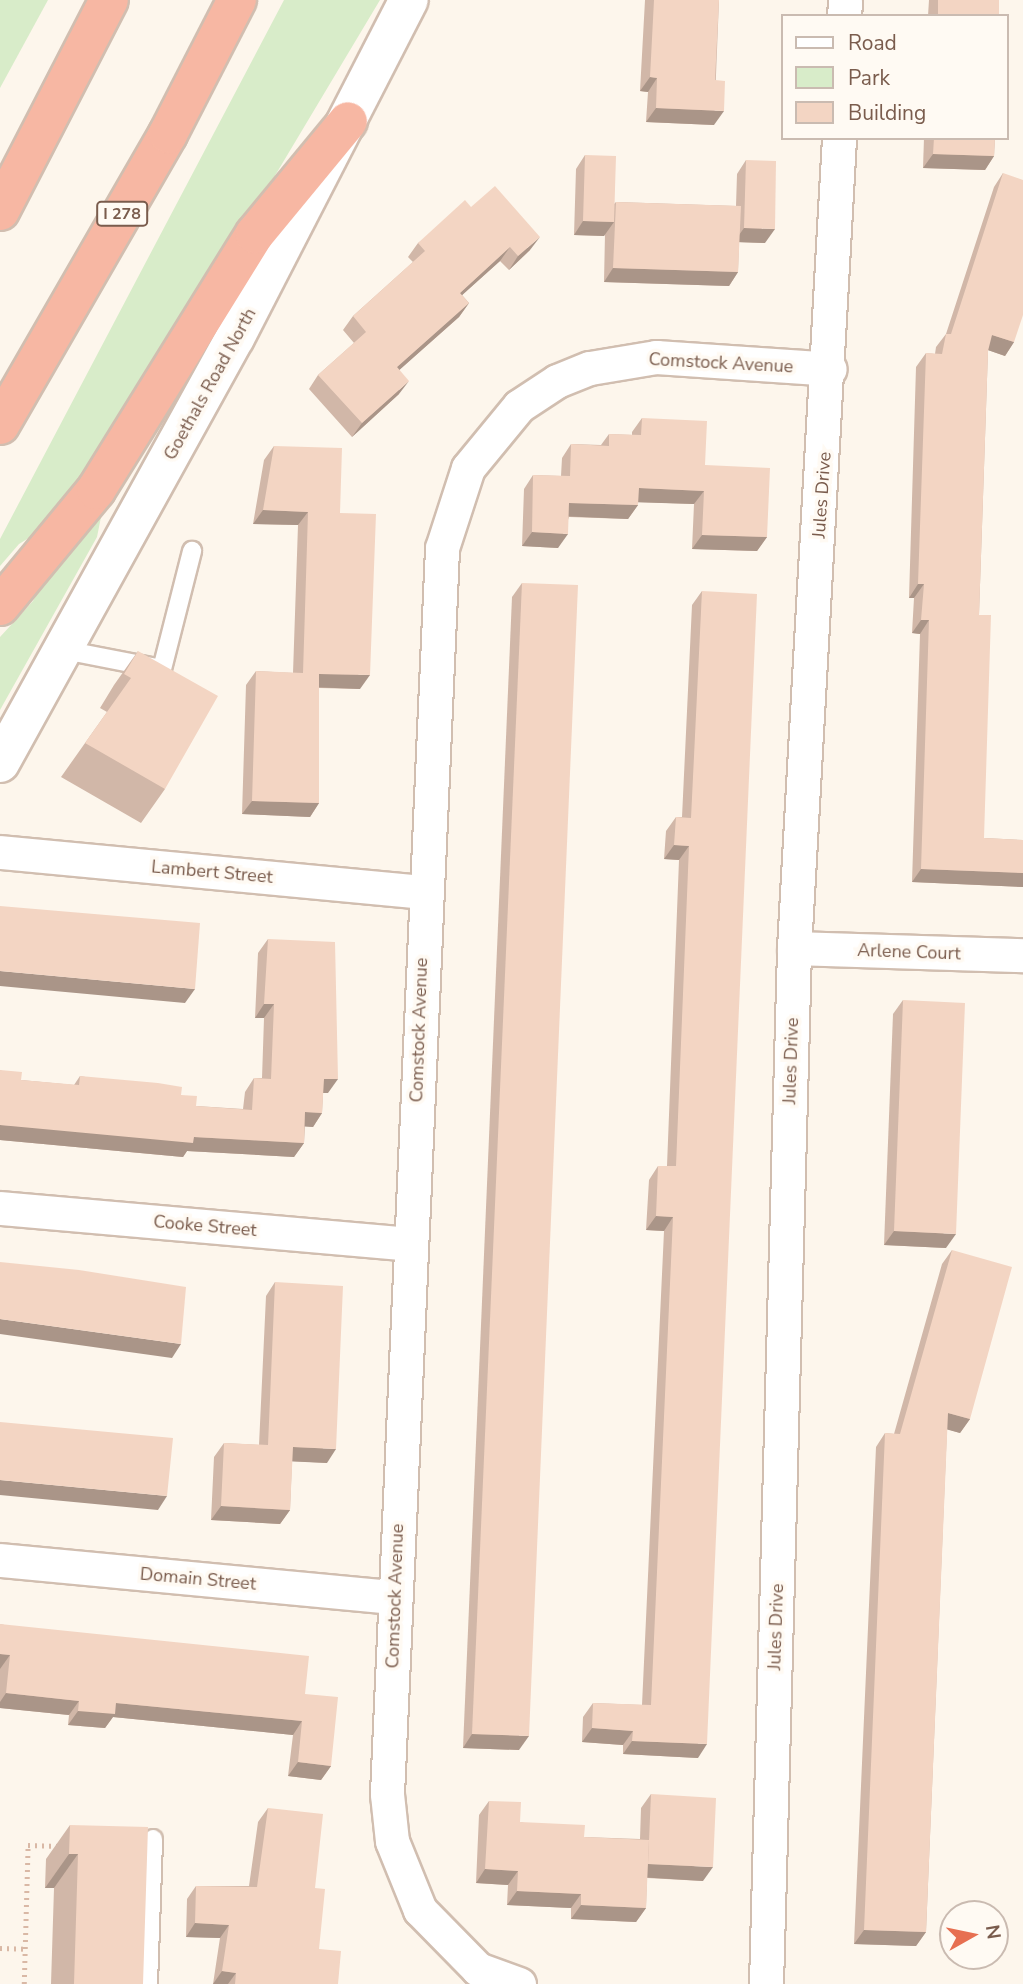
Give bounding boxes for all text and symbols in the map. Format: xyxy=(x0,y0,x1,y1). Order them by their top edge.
legend xyxy=(782,14,1009,140)
text: Road xyxy=(848,29,897,57)
text: Park xyxy=(848,64,890,92)
text: Building xyxy=(848,99,926,127)
road number: I 278 xyxy=(96,202,148,227)
street label: Goethals Road North xyxy=(159,304,261,464)
street label: Comstock Avenue xyxy=(648,348,794,378)
street label: Jules Drive xyxy=(808,451,836,539)
street label: Lambert Street xyxy=(150,856,274,888)
street label: Arlene Court xyxy=(857,939,961,965)
street label: Comstock Avenue xyxy=(406,957,432,1103)
street label: Jules Drive xyxy=(779,1017,803,1105)
street label: Cooke Street xyxy=(152,1211,258,1241)
street label: Comstock Avenue xyxy=(382,1523,408,1669)
street label: Domain Street xyxy=(139,1563,257,1595)
street label: Jules Drive xyxy=(764,1583,788,1671)
north arrow xyxy=(939,1900,1009,1970)
text: N xyxy=(979,1923,1007,1941)

